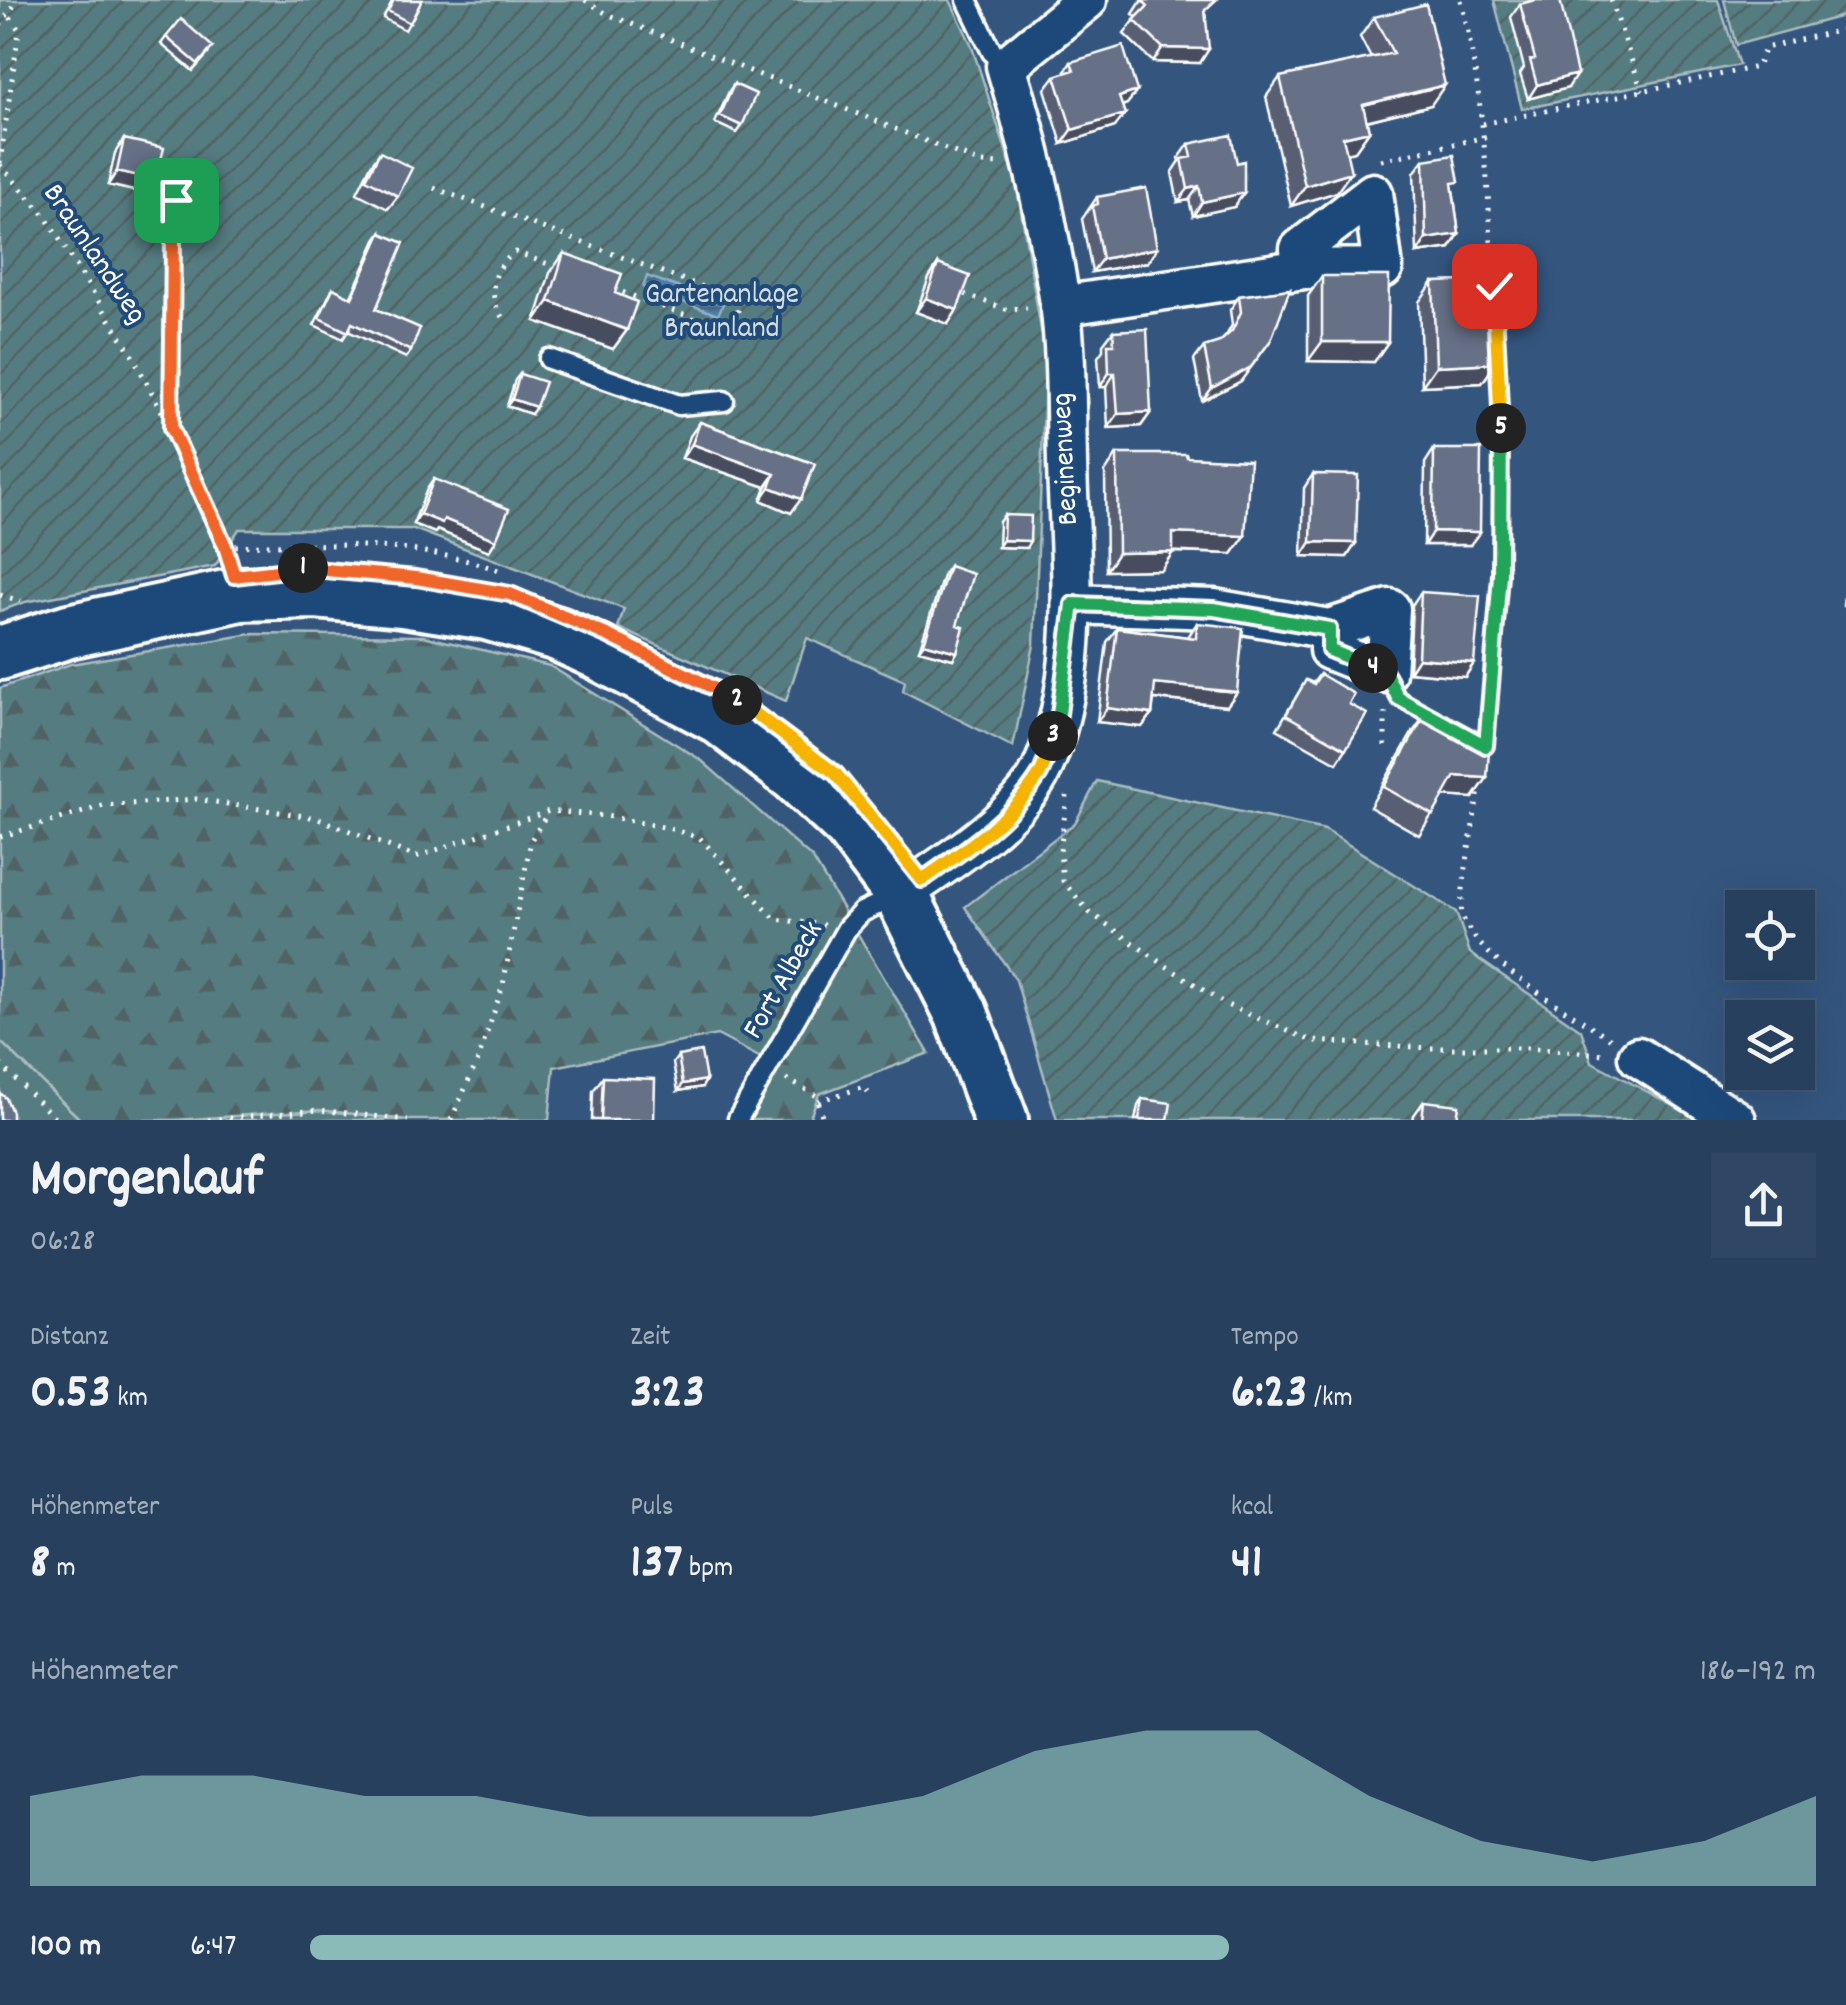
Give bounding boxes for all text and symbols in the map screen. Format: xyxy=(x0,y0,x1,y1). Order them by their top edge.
pin xyxy=(134,158,219,243)
icon: arrive xyxy=(149,173,204,228)
street label: Braunlandweg xyxy=(30,176,156,334)
pin xyxy=(1452,244,1537,329)
icon: check xyxy=(1467,259,1522,314)
park label: Gartenanlage Braunland xyxy=(645,275,799,352)
street label: Beginenweg xyxy=(1042,392,1092,526)
pin: 5 xyxy=(1476,403,1526,453)
text: 5 xyxy=(1495,408,1507,448)
pin: 1 xyxy=(278,543,328,593)
text: 1 xyxy=(300,548,306,588)
pin: 4 xyxy=(1348,643,1398,693)
text: 4 xyxy=(1367,648,1379,688)
pin: 2 xyxy=(712,675,762,725)
text: 2 xyxy=(731,680,743,720)
pin: 3 xyxy=(1028,711,1078,761)
text: 3 xyxy=(1047,716,1059,756)
map controls xyxy=(1725,890,1815,1090)
button: locate xyxy=(1725,890,1815,980)
street label: Fort Albeck xyxy=(734,914,836,1048)
button: layers xyxy=(1725,1000,1815,1090)
text: Morgenlauf xyxy=(30,1143,263,1222)
button: share xyxy=(1711,1153,1816,1258)
text: 06:28 xyxy=(30,1220,95,1266)
text: Distanz xyxy=(30,1319,108,1359)
text: Zeit xyxy=(630,1319,670,1359)
text: Tempo xyxy=(1231,1319,1299,1359)
text: 0.53 xyxy=(30,1359,111,1431)
text: 3:23 xyxy=(630,1359,705,1431)
text: 6:23 xyxy=(1231,1359,1308,1431)
text: km xyxy=(111,1380,148,1420)
text: /km xyxy=(1308,1380,1353,1420)
text: Höhenmeter xyxy=(30,1489,159,1529)
text: Puls xyxy=(630,1489,674,1529)
text: kcal xyxy=(1231,1489,1273,1529)
text: 8 xyxy=(30,1529,50,1601)
text: 137 xyxy=(630,1529,683,1601)
text: 41 xyxy=(1231,1529,1262,1601)
text: m xyxy=(50,1550,76,1590)
text: bpm xyxy=(683,1550,733,1590)
text: Höhenmeter xyxy=(30,1650,178,1696)
text: 186–192 m xyxy=(1700,1650,1816,1696)
text: 100 m xyxy=(30,1925,101,1971)
text: 6:47 xyxy=(190,1925,237,1971)

